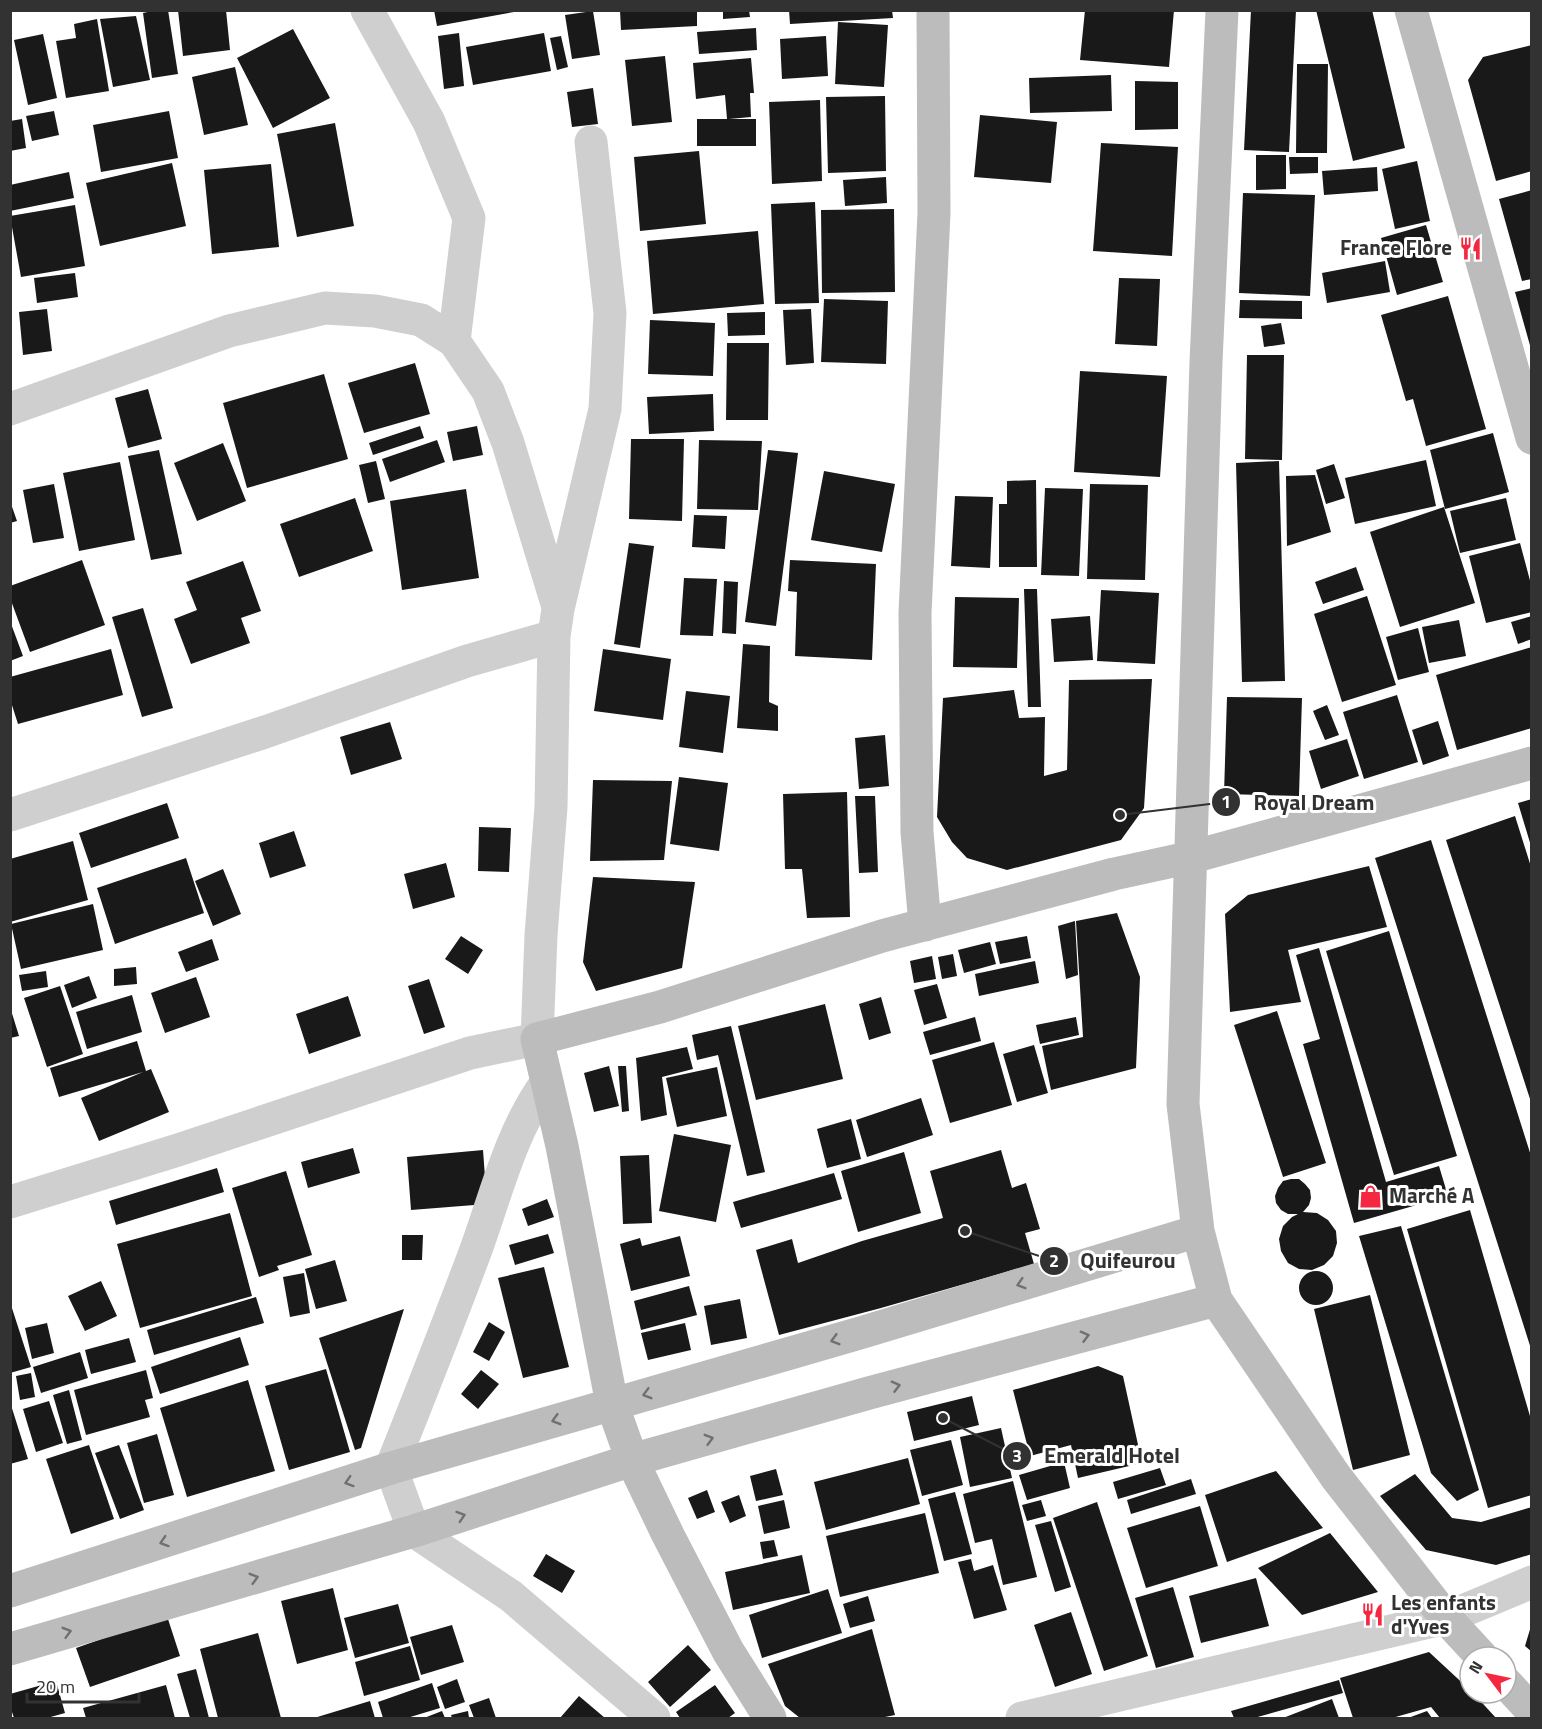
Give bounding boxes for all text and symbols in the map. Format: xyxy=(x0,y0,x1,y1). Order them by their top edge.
place label: France Flore xyxy=(1340,231,1452,263)
restaurant icon: France Flore xyxy=(1457,235,1483,261)
callout: Royal Dream xyxy=(1211,782,1386,822)
text: Royal Dream xyxy=(1254,785,1374,819)
text: 1 xyxy=(1221,788,1231,815)
place label: Marché A xyxy=(1389,1179,1475,1211)
shop icon: Marché A xyxy=(1358,1183,1384,1209)
callout: Quifeurou xyxy=(1039,1241,1188,1281)
text: Quifeurou xyxy=(1080,1243,1176,1277)
text: 2 xyxy=(1049,1247,1059,1274)
one-way arrow xyxy=(1016,1277,1027,1289)
one-way arrow xyxy=(1080,1330,1090,1343)
one-way arrow xyxy=(830,1333,840,1346)
one-way arrow xyxy=(891,1381,901,1393)
one-way arrow xyxy=(642,1387,653,1399)
one-way arrow xyxy=(551,1413,562,1425)
one-way arrow xyxy=(703,1434,714,1446)
callout: Emerald Hotel xyxy=(1002,1436,1192,1476)
text: Emerald Hotel xyxy=(1044,1438,1180,1472)
text: 3 xyxy=(1012,1442,1022,1469)
one-way arrow xyxy=(344,1475,355,1487)
one-way arrow xyxy=(455,1511,466,1523)
one-way arrow xyxy=(159,1534,170,1547)
one-way arrow xyxy=(248,1573,259,1585)
place label: Les enfants d'Yves xyxy=(1391,1586,1496,1642)
restaurant icon: Les enfants d'Yves xyxy=(1360,1602,1386,1628)
one-way arrow xyxy=(61,1627,72,1639)
north arrow xyxy=(1458,1645,1518,1705)
text: N xyxy=(1462,1656,1488,1678)
scale bar xyxy=(27,1666,140,1704)
text: 20 m xyxy=(36,1673,75,1700)

